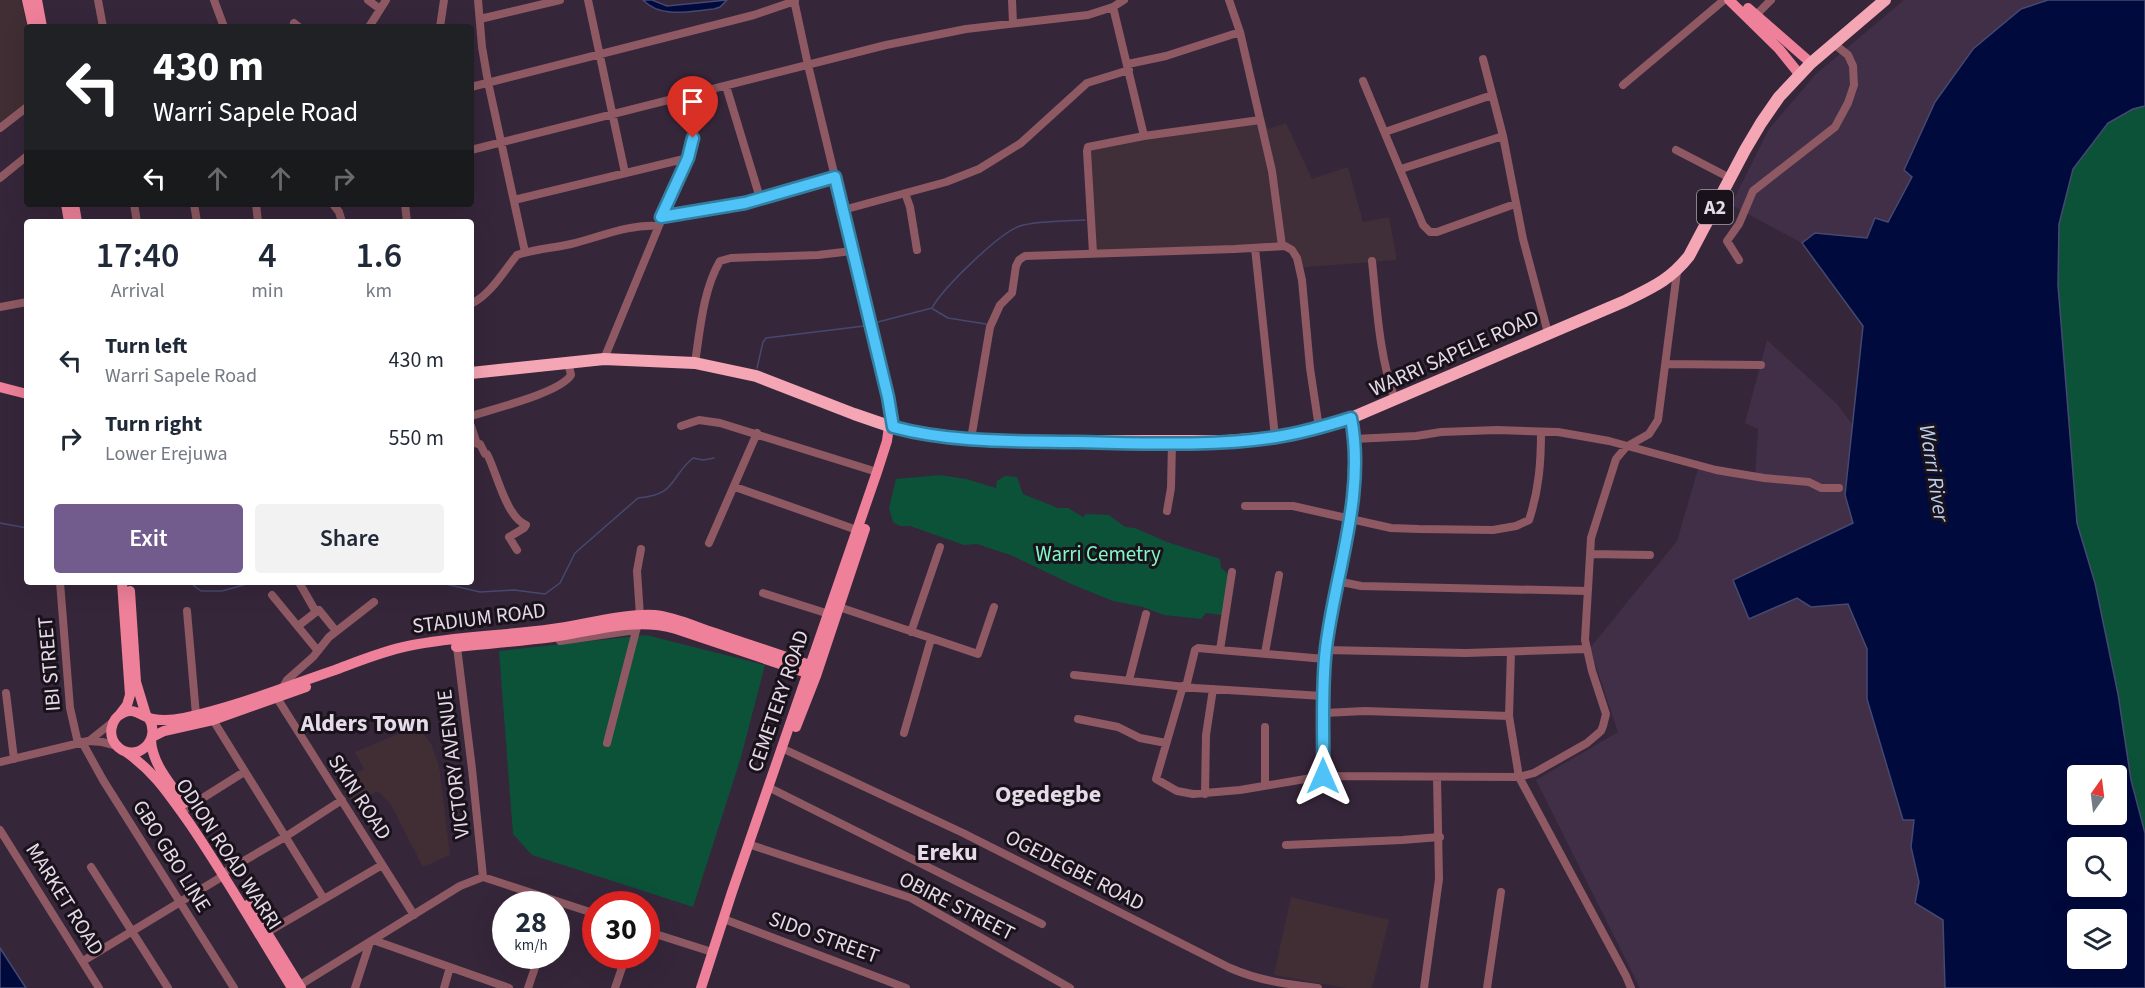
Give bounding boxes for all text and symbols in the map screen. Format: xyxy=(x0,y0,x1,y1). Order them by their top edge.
text: 430 m xyxy=(153,37,264,97)
icon: left xyxy=(54,48,132,126)
pin xyxy=(667,76,718,138)
icon: arrive xyxy=(676,85,709,118)
text: Warri Sapele Road xyxy=(153,93,358,132)
icon: left xyxy=(138,162,171,195)
icon: ahead xyxy=(201,162,234,195)
icon: ahead xyxy=(264,162,297,195)
icon: right xyxy=(327,162,360,195)
road number: A2 xyxy=(1697,190,1733,224)
text: 17:40 xyxy=(96,230,180,281)
text: 4 xyxy=(258,230,277,281)
text: 1.6 xyxy=(355,230,402,281)
text: Arrival xyxy=(111,277,165,305)
text: min xyxy=(251,277,284,305)
text: km xyxy=(366,277,392,305)
street label: WARRI SAPELE ROAD xyxy=(1365,302,1543,404)
text: Turn left xyxy=(105,330,187,362)
icon: left xyxy=(54,344,87,377)
text: 430 m xyxy=(389,344,444,376)
text: Warri Sapele Road xyxy=(105,362,257,390)
text: Turn right xyxy=(105,408,202,440)
icon: right xyxy=(54,422,87,455)
text: 550 m xyxy=(389,422,444,454)
water label: Warri River xyxy=(1911,422,1958,526)
text: Lower Erejuwa xyxy=(105,440,228,468)
button: Exit xyxy=(54,504,243,573)
button: Share xyxy=(255,504,444,573)
park label: Warri Cemetry xyxy=(1035,539,1161,569)
street label: STADIUM ROAD xyxy=(411,595,547,641)
street label: IBI STREET xyxy=(30,615,68,713)
street label: CEMETERY ROAD xyxy=(740,626,816,776)
street label: VICTORY AVENUE xyxy=(429,688,477,840)
district label: Alders Town xyxy=(300,706,429,741)
position arrow xyxy=(1291,744,1355,808)
street label: SKIN ROAD xyxy=(321,748,399,846)
north arrow xyxy=(2067,765,2127,825)
map controls xyxy=(2067,765,2127,969)
street label: ODION ROAD WARRI xyxy=(169,772,289,936)
district label: Ogedegbe xyxy=(995,777,1101,812)
street label: GBO GBO LINE xyxy=(126,794,218,918)
street label: OGEDEGBE ROAD xyxy=(1000,822,1150,918)
district label: Ereku xyxy=(916,835,978,870)
street label: MARKET ROAD xyxy=(19,837,111,961)
button: search xyxy=(2067,837,2127,897)
street label: OBIRE STREET xyxy=(894,864,1020,948)
speed limit sign: 30 xyxy=(582,891,660,969)
text: 28 xyxy=(515,901,547,944)
street label: SIDO STREET xyxy=(765,903,883,971)
button: layers xyxy=(2067,909,2127,969)
text: km/h xyxy=(514,935,548,956)

